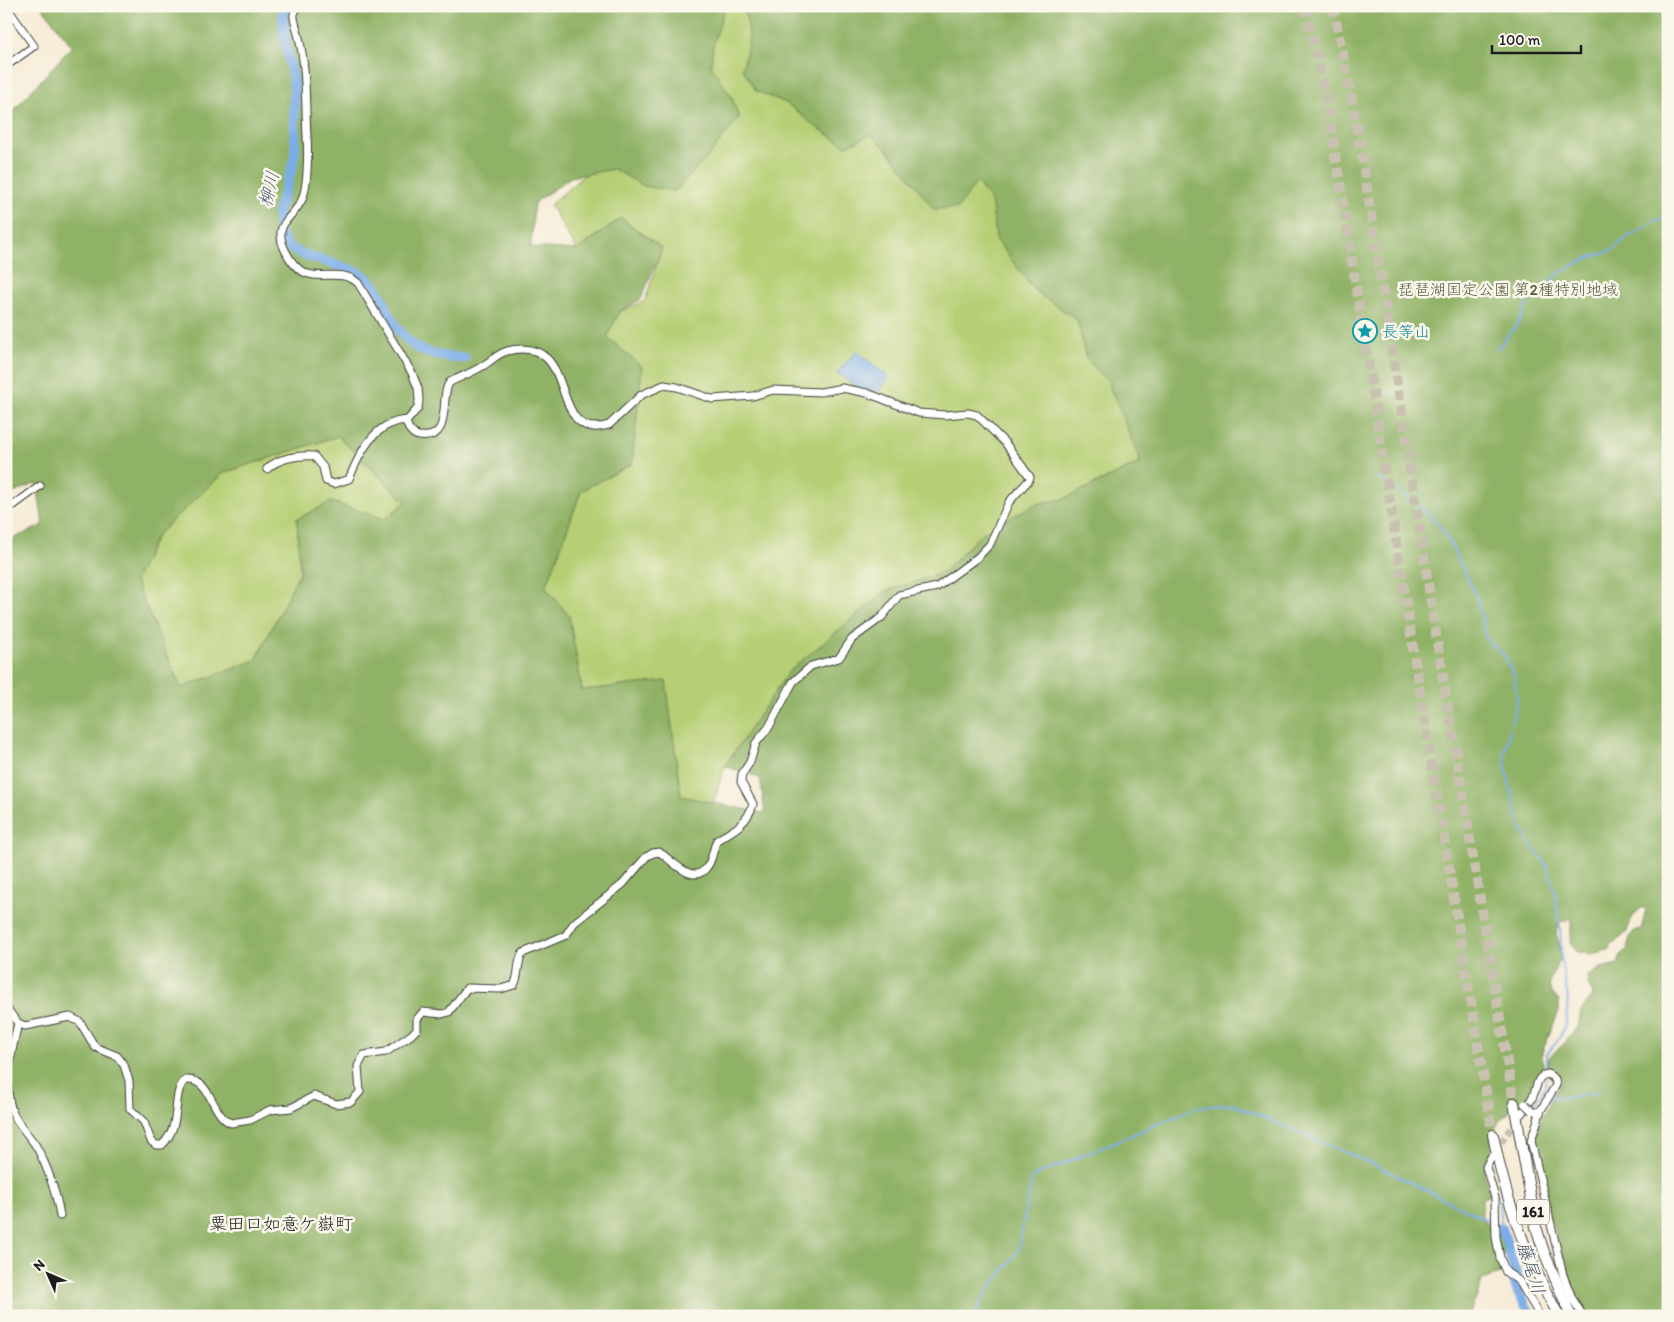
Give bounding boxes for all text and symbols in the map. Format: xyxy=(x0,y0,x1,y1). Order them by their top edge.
scale bar xyxy=(1492,22,1580,54)
text: 100 m xyxy=(1499,31,1541,49)
water label: 柳川 xyxy=(254,169,284,209)
park label: 琵琶湖国定公園 第2種特別地域 xyxy=(1398,280,1618,299)
place icon: 長等山 xyxy=(1352,318,1378,344)
place label: 長等山 xyxy=(1382,322,1430,341)
road number: 161 xyxy=(1517,1200,1549,1224)
district label: 粟田口如意ケ嶽町 xyxy=(209,1213,353,1235)
water label: 藤尾川 xyxy=(1513,1239,1549,1297)
north arrow xyxy=(22,1250,72,1300)
text: N xyxy=(30,1256,49,1275)

